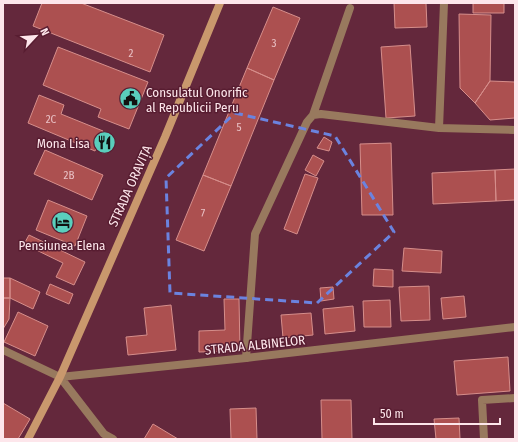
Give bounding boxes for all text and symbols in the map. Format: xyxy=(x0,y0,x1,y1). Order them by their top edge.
north arrow xyxy=(16,16,56,56)
text: N xyxy=(37,26,52,38)
house number: 3 xyxy=(272,37,277,50)
house number: 2 xyxy=(129,47,134,60)
place label: Consulatul Onorific al Republicii Peru xyxy=(146,85,248,115)
public building icon: Consulatul Onorific al Republicii Peru xyxy=(118,86,144,112)
house number: 2C xyxy=(46,113,57,126)
house number: 5 xyxy=(236,121,242,134)
restaurant icon: Mona Lisa xyxy=(92,130,118,156)
place label: Mona Lisa xyxy=(37,136,90,151)
street label: STRADA ORAVIȚA xyxy=(105,143,156,229)
house number: 2B xyxy=(64,169,74,182)
house number: 7 xyxy=(201,207,206,220)
hotel icon: Pensiunea Elena xyxy=(49,210,75,236)
place label: Pensiunea Elena xyxy=(19,238,105,253)
street label: STRADA ALBINELOR xyxy=(204,332,306,358)
scale bar xyxy=(374,400,500,426)
text: 50 m xyxy=(380,407,404,421)

